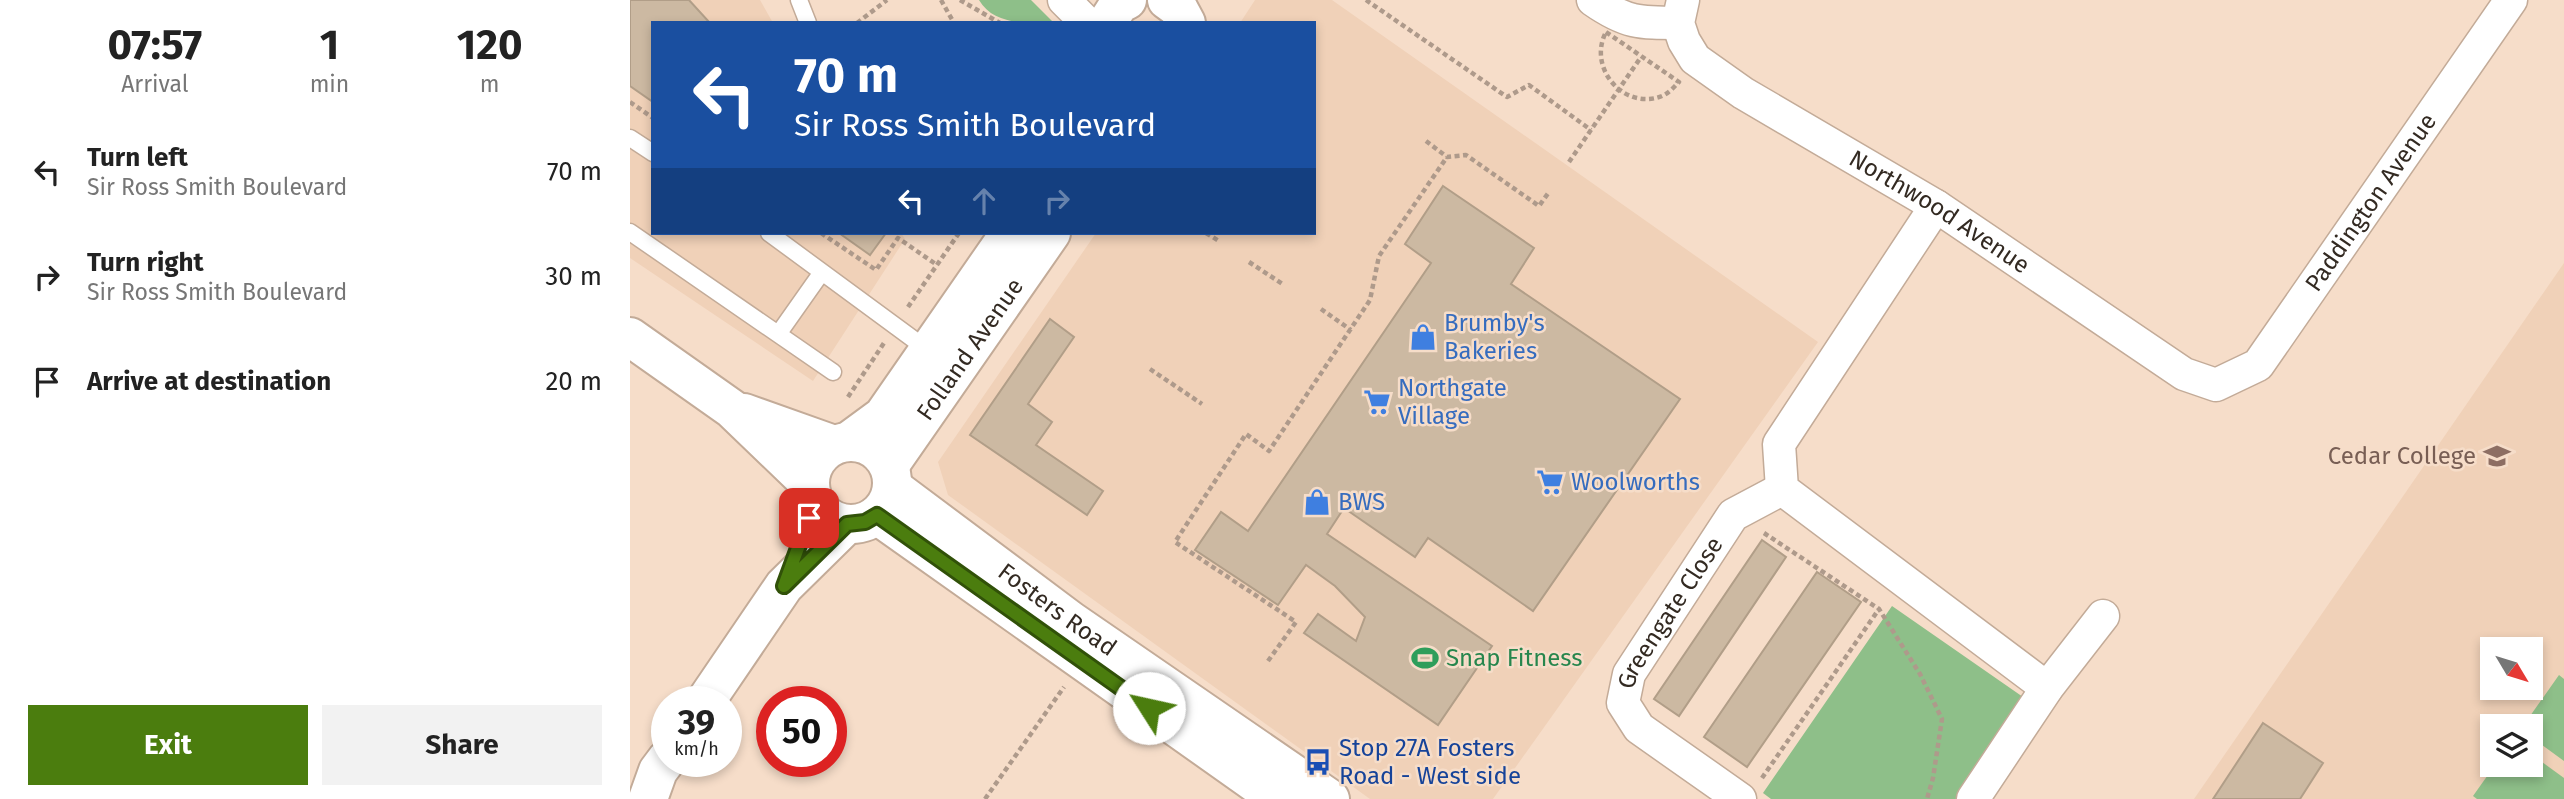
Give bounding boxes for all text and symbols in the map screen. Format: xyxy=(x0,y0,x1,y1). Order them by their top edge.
text: 07:57 xyxy=(107,20,202,70)
text: 1 xyxy=(320,20,339,70)
text: 120 xyxy=(457,20,523,70)
text: 70 m xyxy=(794,46,898,105)
icon: left xyxy=(679,49,770,140)
text: Arrival xyxy=(121,70,189,98)
text: min xyxy=(310,70,349,98)
text: m xyxy=(480,70,500,98)
text: Sir Ross Smith Boulevard xyxy=(794,106,1156,144)
street label: Paddington Avenue xyxy=(2299,108,2442,297)
text: Turn left xyxy=(87,142,188,173)
street label: Northwood Avenue xyxy=(1844,144,2035,279)
icon: left xyxy=(28,153,66,191)
text: 70 m xyxy=(547,156,602,187)
text: Sir Ross Smith Boulevard xyxy=(87,173,347,201)
icon: left xyxy=(892,182,930,220)
icon: ahead xyxy=(965,182,1003,220)
icon: right xyxy=(1038,182,1076,220)
text: Turn right xyxy=(87,247,204,278)
icon: right xyxy=(28,258,66,296)
text: 30 m xyxy=(545,261,602,292)
street label: Folland Avenue xyxy=(911,273,1029,426)
text: Sir Ross Smith Boulevard xyxy=(87,278,347,306)
place label: Brumby's Bakeries xyxy=(1444,309,1545,365)
shop icon: Brumby's Bakeries xyxy=(1408,322,1438,352)
icon: arrive xyxy=(28,363,66,401)
text: Arrive at destination xyxy=(87,366,331,397)
text: 20 m xyxy=(545,366,602,397)
place label: Northgate Village xyxy=(1398,374,1507,430)
supermarket icon: Northgate Village xyxy=(1362,387,1392,417)
school or university icon: Cedar College xyxy=(2482,441,2512,471)
place label: Cedar College xyxy=(2328,442,2476,470)
supermarket icon: Woolworths xyxy=(1535,467,1565,497)
place label: Woolworths xyxy=(1571,468,1700,496)
shop icon: BWS xyxy=(1302,487,1332,517)
pin xyxy=(779,488,839,548)
place label: BWS xyxy=(1338,488,1385,516)
icon: arrive xyxy=(790,499,828,537)
street label: Greengate Close xyxy=(1612,532,1729,691)
street label: Fosters Road xyxy=(993,557,1122,662)
north arrow xyxy=(2480,637,2543,700)
map controls xyxy=(2480,637,2543,777)
sports icon: Snap Fitness xyxy=(1410,643,1440,673)
place label: Snap Fitness xyxy=(1446,644,1583,672)
position arrow xyxy=(1112,671,1186,745)
speed limit sign: 50 xyxy=(756,686,847,777)
text: 39 xyxy=(678,701,715,743)
button: Exit xyxy=(28,705,308,785)
button: Share xyxy=(322,705,602,785)
button: layers xyxy=(2480,714,2543,777)
place label: Stop 27A Fosters Road - West side xyxy=(1339,734,1521,790)
text: km/h xyxy=(674,738,719,760)
bus stop icon: Stop 27A Fosters Road - West side xyxy=(1303,747,1333,777)

